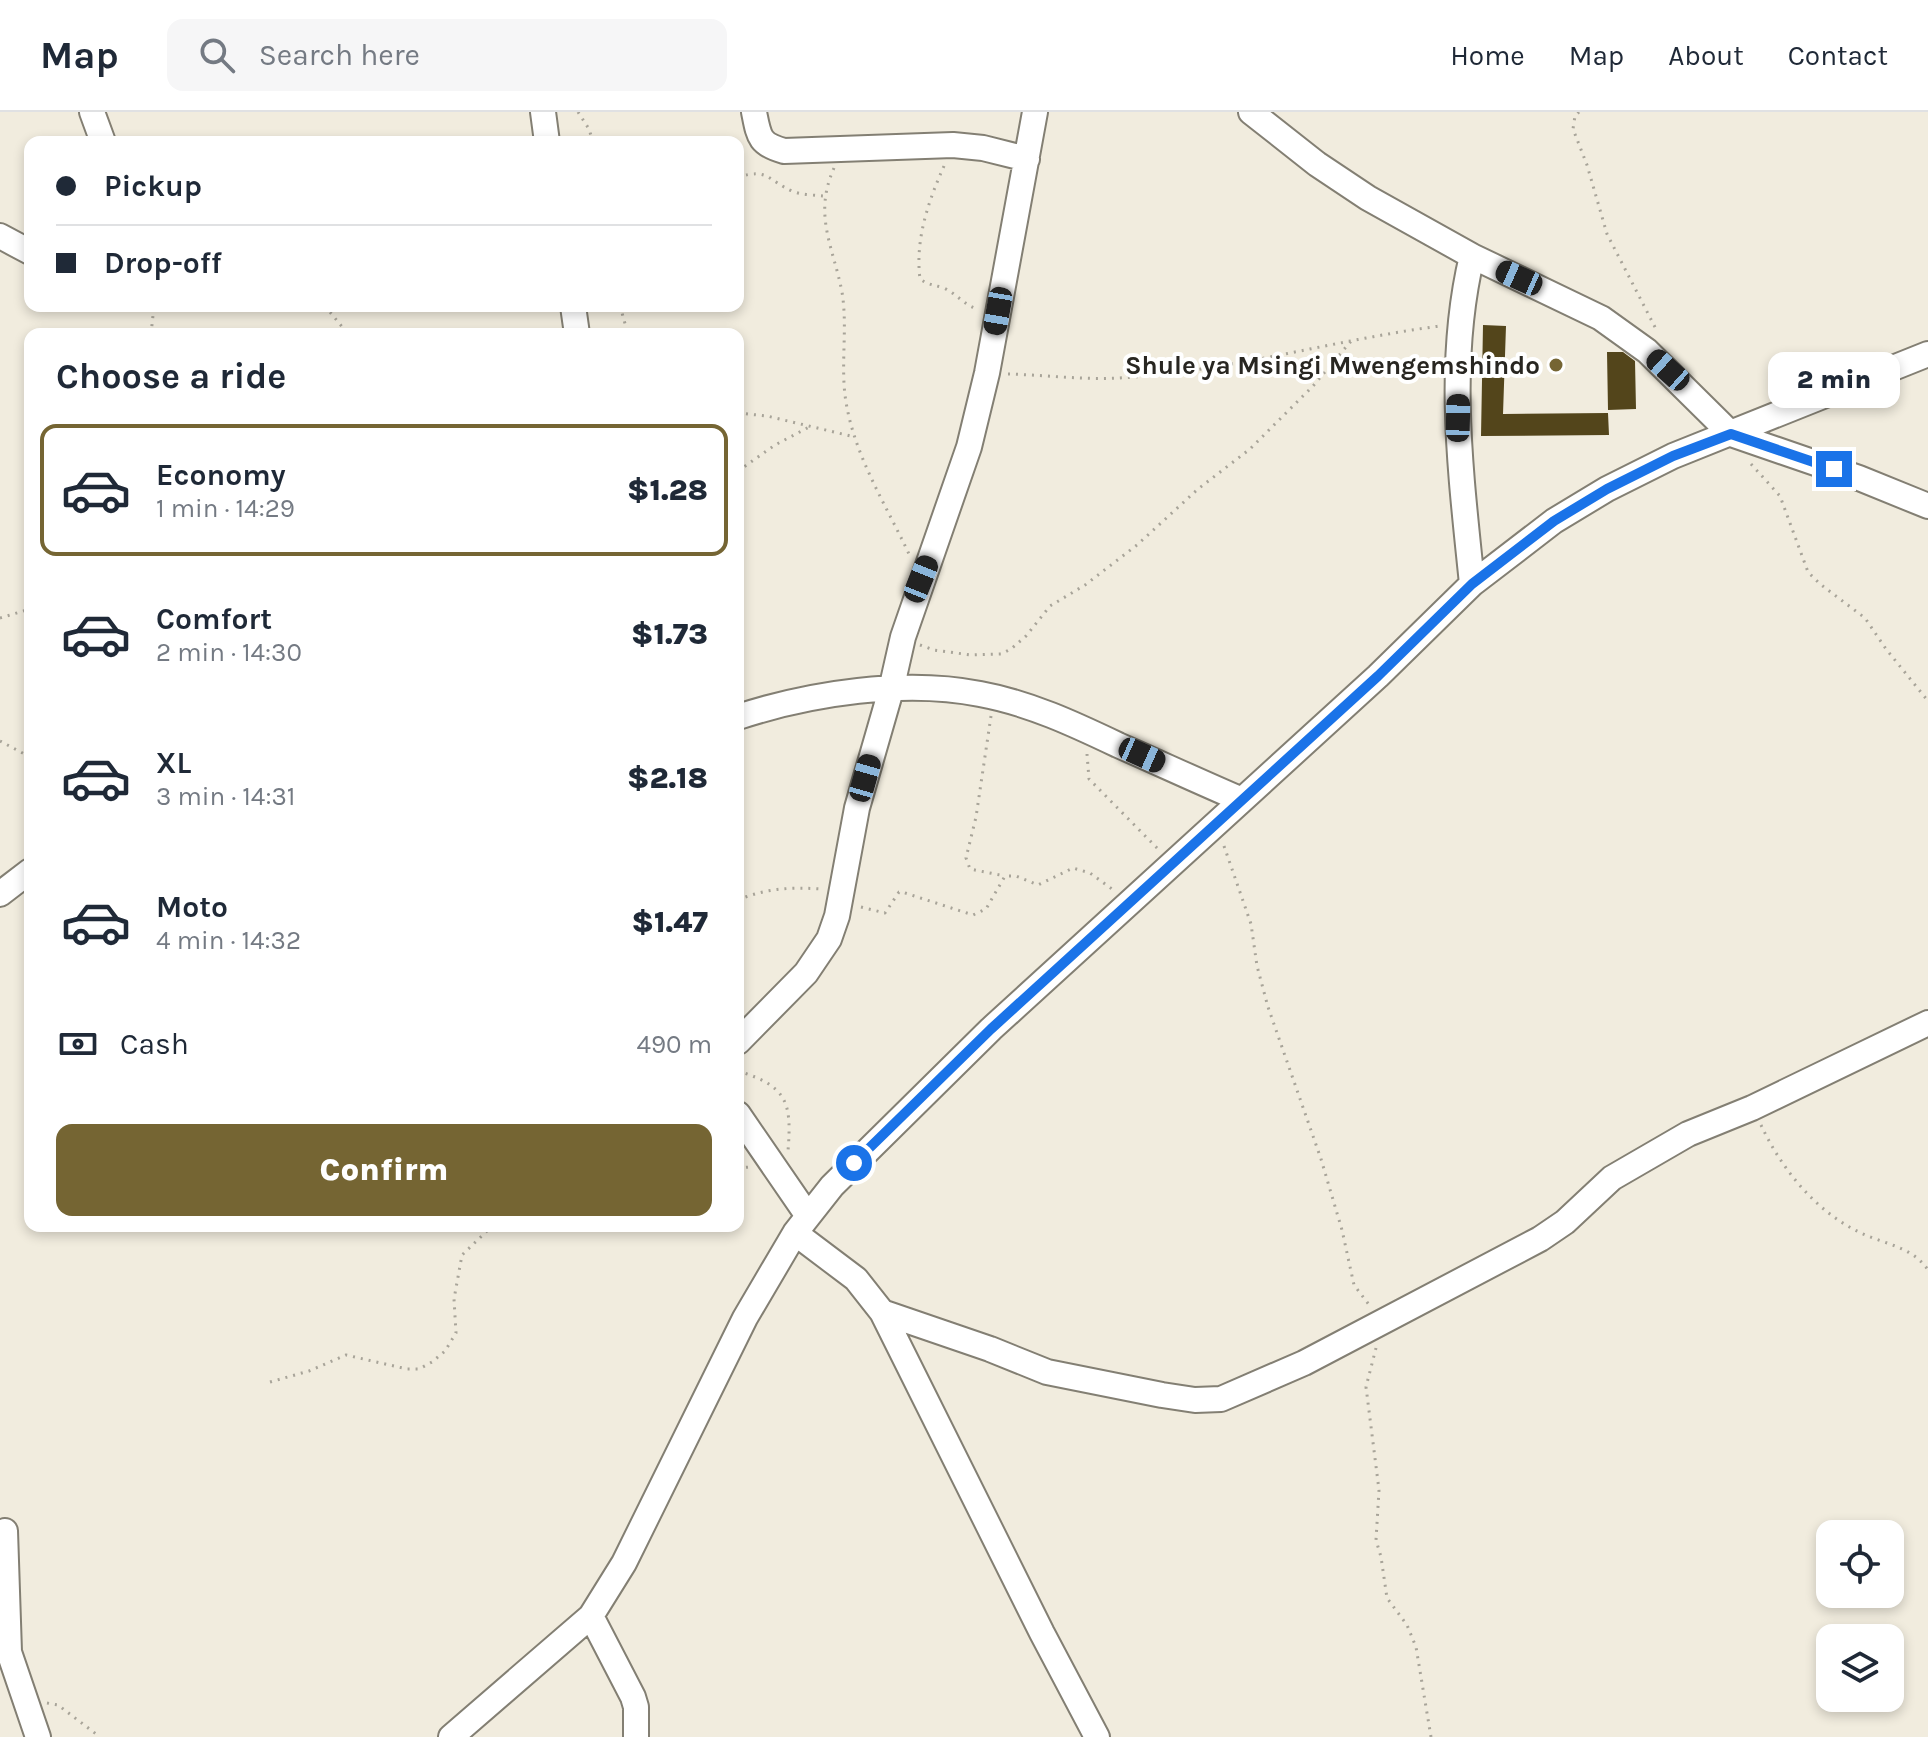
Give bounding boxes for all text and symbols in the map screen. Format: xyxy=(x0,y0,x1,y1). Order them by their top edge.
search box xyxy=(167,19,727,91)
text: Map xyxy=(40,33,119,78)
icon: search xyxy=(195,33,239,77)
text: Search here xyxy=(259,37,420,73)
text: Home xyxy=(1450,39,1525,72)
text: Map xyxy=(1569,39,1624,72)
text: About xyxy=(1668,39,1744,72)
text: Contact xyxy=(1788,39,1888,72)
text: Pickup xyxy=(104,168,202,204)
text: Drop-off xyxy=(104,245,222,281)
car xyxy=(1492,257,1546,299)
car xyxy=(982,285,1014,337)
car xyxy=(1642,345,1694,395)
place label: Shule ya Msingi Mwengemshindo xyxy=(1125,350,1540,381)
callout: 2 min xyxy=(1768,353,1900,409)
text: Choose a ride xyxy=(56,355,286,397)
marker: Shule ya Msingi Mwengemshindo xyxy=(1547,356,1565,374)
text: 2 min xyxy=(1797,364,1871,395)
car xyxy=(1446,394,1470,442)
route end xyxy=(1816,451,1852,487)
icon: car xyxy=(60,454,132,526)
text: Economy xyxy=(156,457,286,493)
text: $1.28 xyxy=(627,472,708,508)
text: 1 min · 14:29 xyxy=(156,493,295,524)
car xyxy=(901,552,941,606)
icon: car xyxy=(60,598,132,670)
text: Comfort xyxy=(156,601,272,637)
text: $1.73 xyxy=(631,616,708,652)
text: 2 min · 14:30 xyxy=(156,637,302,668)
car xyxy=(1115,734,1169,776)
icon: car xyxy=(60,742,132,814)
text: XL xyxy=(156,745,191,781)
car xyxy=(847,752,883,804)
text: $2.18 xyxy=(627,760,708,796)
text: 3 min · 14:31 xyxy=(156,781,295,812)
icon: car xyxy=(60,886,132,958)
text: Moto xyxy=(156,889,228,925)
text: $1.47 xyxy=(632,904,708,940)
text: 4 min · 14:32 xyxy=(156,925,301,956)
icon: cash xyxy=(56,1022,100,1066)
text: Cash xyxy=(120,1026,189,1062)
text: 490 m xyxy=(636,1029,712,1060)
button: Confirm xyxy=(56,1124,712,1216)
route start xyxy=(836,1145,872,1181)
map controls xyxy=(1816,1520,1904,1712)
button: locate xyxy=(1816,1520,1904,1608)
button: layers xyxy=(1816,1624,1904,1712)

